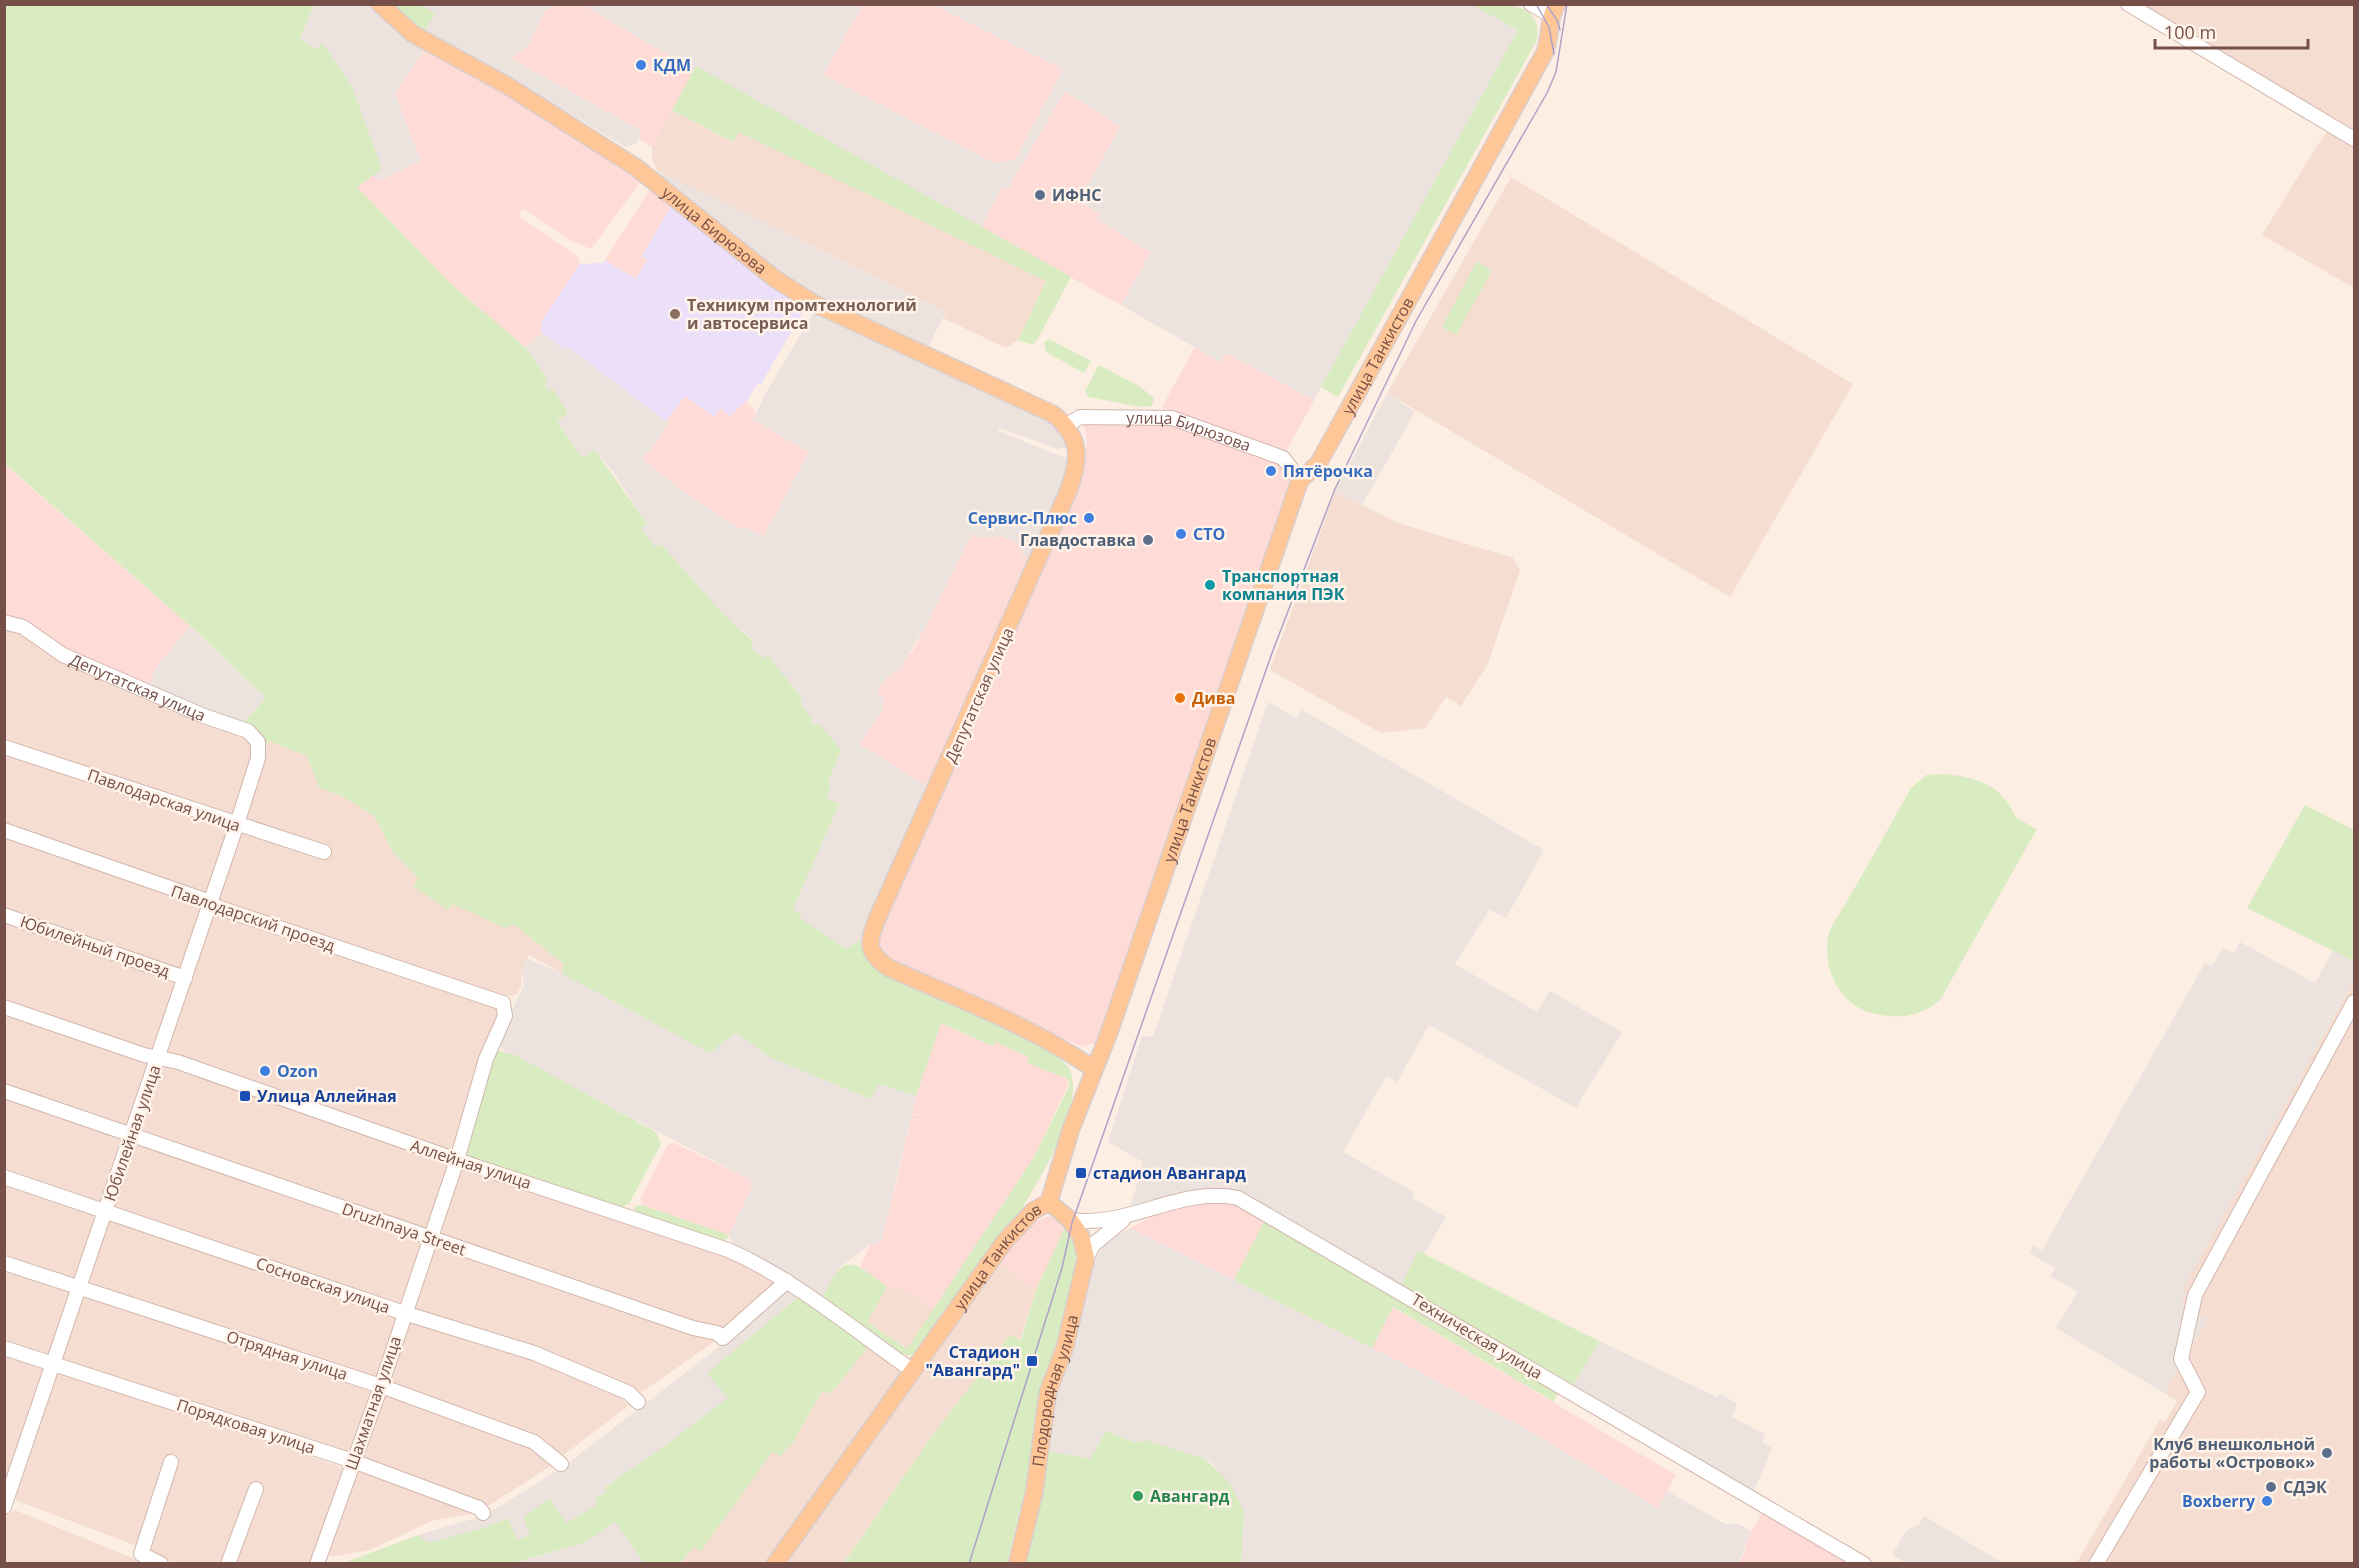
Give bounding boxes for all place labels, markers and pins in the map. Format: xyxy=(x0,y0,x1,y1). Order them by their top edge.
place label: КДМ xyxy=(653,54,691,76)
marker: КДМ xyxy=(634,58,648,72)
place label: ИФНС xyxy=(1052,184,1101,206)
marker: ИФНС xyxy=(1033,188,1047,202)
place label: Техникум промтехнологий и автосервиса xyxy=(687,294,917,334)
marker: Техникум промтехнологий и автосервиса xyxy=(668,307,682,321)
place label: Пятёрочка xyxy=(1283,460,1373,482)
marker: Пятёрочка xyxy=(1264,464,1278,478)
place label: Сервис-Плюс xyxy=(968,507,1077,529)
marker: Сервис-Плюс xyxy=(1082,511,1096,525)
place label: СТО xyxy=(1193,523,1225,545)
marker: СТО xyxy=(1174,527,1188,541)
place label: Главдоставка xyxy=(1020,529,1136,551)
marker: Главдоставка xyxy=(1141,533,1155,547)
place label: Транспортная компания ПЭК xyxy=(1222,565,1345,605)
marker: Транспортная компания ПЭК xyxy=(1203,578,1217,592)
place label: Дива xyxy=(1192,687,1235,709)
marker: Дива xyxy=(1173,691,1187,705)
place label: Ozon xyxy=(277,1060,318,1082)
marker: Ozon xyxy=(258,1064,272,1078)
place label: Улица Аллейная xyxy=(257,1085,397,1107)
marker: Улица Аллейная xyxy=(238,1089,252,1103)
place label: стадион Авангард xyxy=(1093,1162,1246,1184)
marker: стадион Авангард xyxy=(1074,1166,1088,1180)
place label: Стадион "Авангард" xyxy=(925,1341,1020,1381)
marker: Стадион "Авангард" xyxy=(1025,1354,1039,1368)
place label: Клуб внешкольной работы «Островок» xyxy=(2149,1433,2315,1473)
marker: Клуб внешкольной работы «Островок» xyxy=(2320,1446,2334,1460)
place label: СДЭК xyxy=(2283,1476,2327,1498)
marker: СДЭК xyxy=(2264,1480,2278,1494)
place label: Авангард xyxy=(1150,1485,1230,1507)
marker: Авангард xyxy=(1131,1489,1145,1503)
place label: Boxberry xyxy=(2182,1490,2256,1512)
marker: Boxberry xyxy=(2260,1494,2274,1508)

